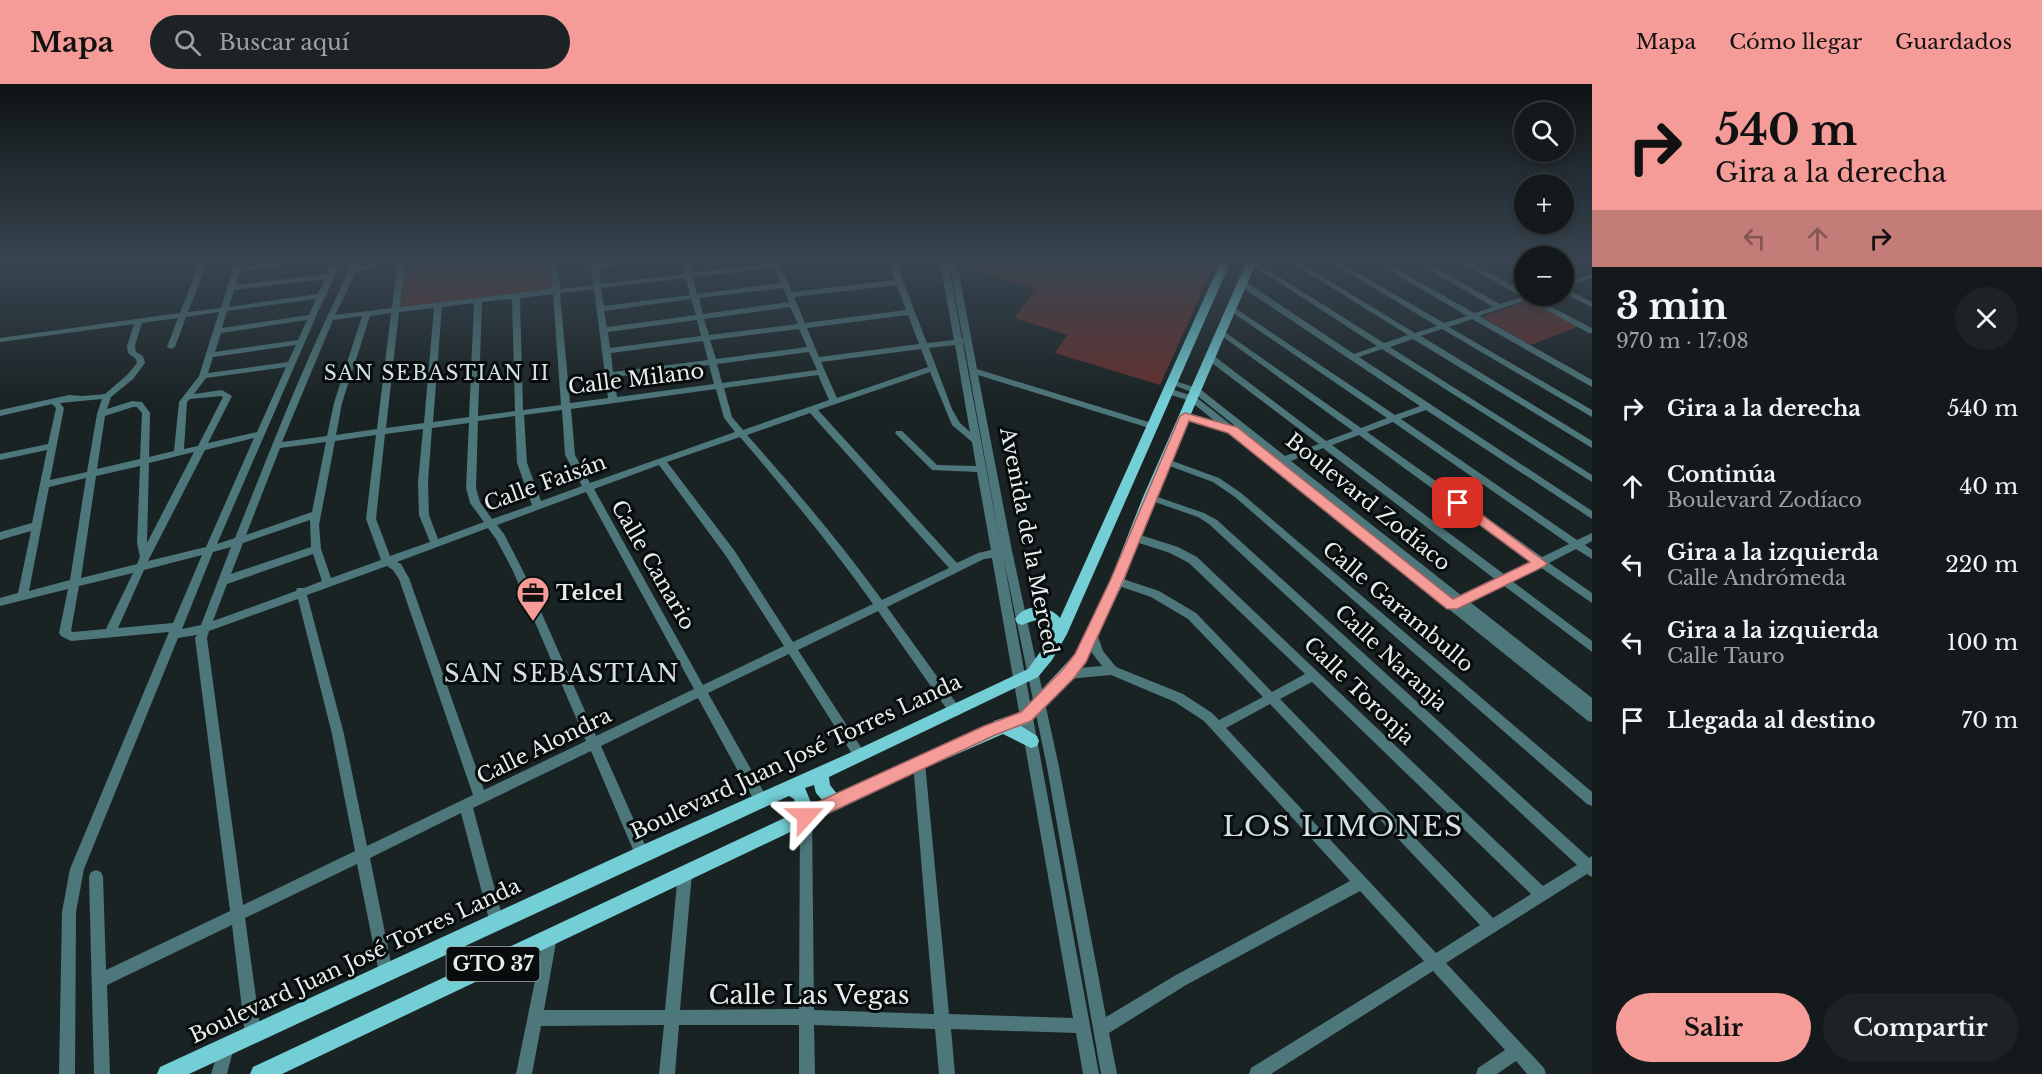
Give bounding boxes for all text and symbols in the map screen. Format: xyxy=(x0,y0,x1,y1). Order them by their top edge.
search box xyxy=(150,15,570,69)
text: Mapa xyxy=(30,25,114,60)
icon: search xyxy=(171,26,204,59)
text: Buscar aquí xyxy=(219,29,349,56)
text: Mapa xyxy=(1636,29,1696,55)
text: Cómo llegar xyxy=(1729,29,1862,55)
text: Guardados xyxy=(1895,29,2012,55)
map controls xyxy=(1514,102,1574,306)
button: search xyxy=(1514,102,1574,162)
text: 540 m xyxy=(1715,104,1857,156)
icon: right xyxy=(1616,108,1694,186)
text: Gira a la derecha xyxy=(1715,156,1946,189)
button: + xyxy=(1514,174,1574,234)
icon: left xyxy=(1738,222,1771,255)
icon: ahead xyxy=(1801,222,1834,255)
icon: right xyxy=(1864,222,1897,255)
button: − xyxy=(1514,246,1574,306)
text: 3 min xyxy=(1616,284,1728,329)
button: close xyxy=(1955,287,2018,350)
text: 970 m · 17:08 xyxy=(1616,329,1749,353)
street label: Calle Milano xyxy=(566,358,706,400)
district label: SAN SEBASTIAN II xyxy=(324,361,550,385)
icon: right xyxy=(1616,392,1649,425)
text: Gira a la derecha xyxy=(1667,395,1861,422)
text: 540 m xyxy=(1947,395,2018,422)
street label: Avenida de la Merced xyxy=(994,424,1064,657)
street label: Boulevard Zodíaco xyxy=(1280,428,1456,576)
street label: Calle Faisán xyxy=(480,449,610,517)
text: Continúa xyxy=(1667,461,1776,488)
icon: ahead xyxy=(1616,470,1649,503)
text: 40 m xyxy=(1960,473,2018,500)
pin xyxy=(1432,477,1483,528)
icon: arrive xyxy=(1441,486,1474,519)
text: Boulevard Zodíaco xyxy=(1667,488,1862,512)
street label: Calle Canario xyxy=(605,495,701,635)
street label: Calle Garambullo xyxy=(1317,536,1479,678)
text: Gira a la izquierda xyxy=(1667,539,1879,566)
icon: left xyxy=(1616,548,1649,581)
text: 220 m xyxy=(1945,551,2018,578)
text: Calle Andrómeda xyxy=(1667,566,1846,590)
office icon: Telcel xyxy=(515,575,551,622)
place label: Telcel xyxy=(556,580,624,606)
street label: Calle Naranja xyxy=(1329,599,1453,717)
text: Gira a la izquierda xyxy=(1667,617,1879,644)
icon: left xyxy=(1616,626,1649,659)
text: 100 m xyxy=(1947,629,2018,656)
street label: Calle Toronja xyxy=(1298,632,1420,751)
text: Calle Tauro xyxy=(1667,644,1785,668)
district label: SAN SEBASTIAN xyxy=(444,659,680,688)
street label: Boulevard Juan José Torres Landa xyxy=(626,669,966,845)
street label: Calle Alondra xyxy=(472,702,616,790)
icon: arrive xyxy=(1616,704,1649,737)
text: Llegada al destino xyxy=(1667,707,1876,734)
text: 70 m xyxy=(1961,707,2018,734)
position arrow xyxy=(774,784,838,848)
district label: LOS LIMONES xyxy=(1222,809,1464,844)
street label: Boulevard Juan José Torres Landa xyxy=(185,873,525,1049)
road number: GTO 37 xyxy=(446,947,540,981)
street label: Calle Las Vegas xyxy=(709,979,909,1011)
button: Salir xyxy=(1616,993,1811,1062)
button: Compartir xyxy=(1823,993,2018,1062)

